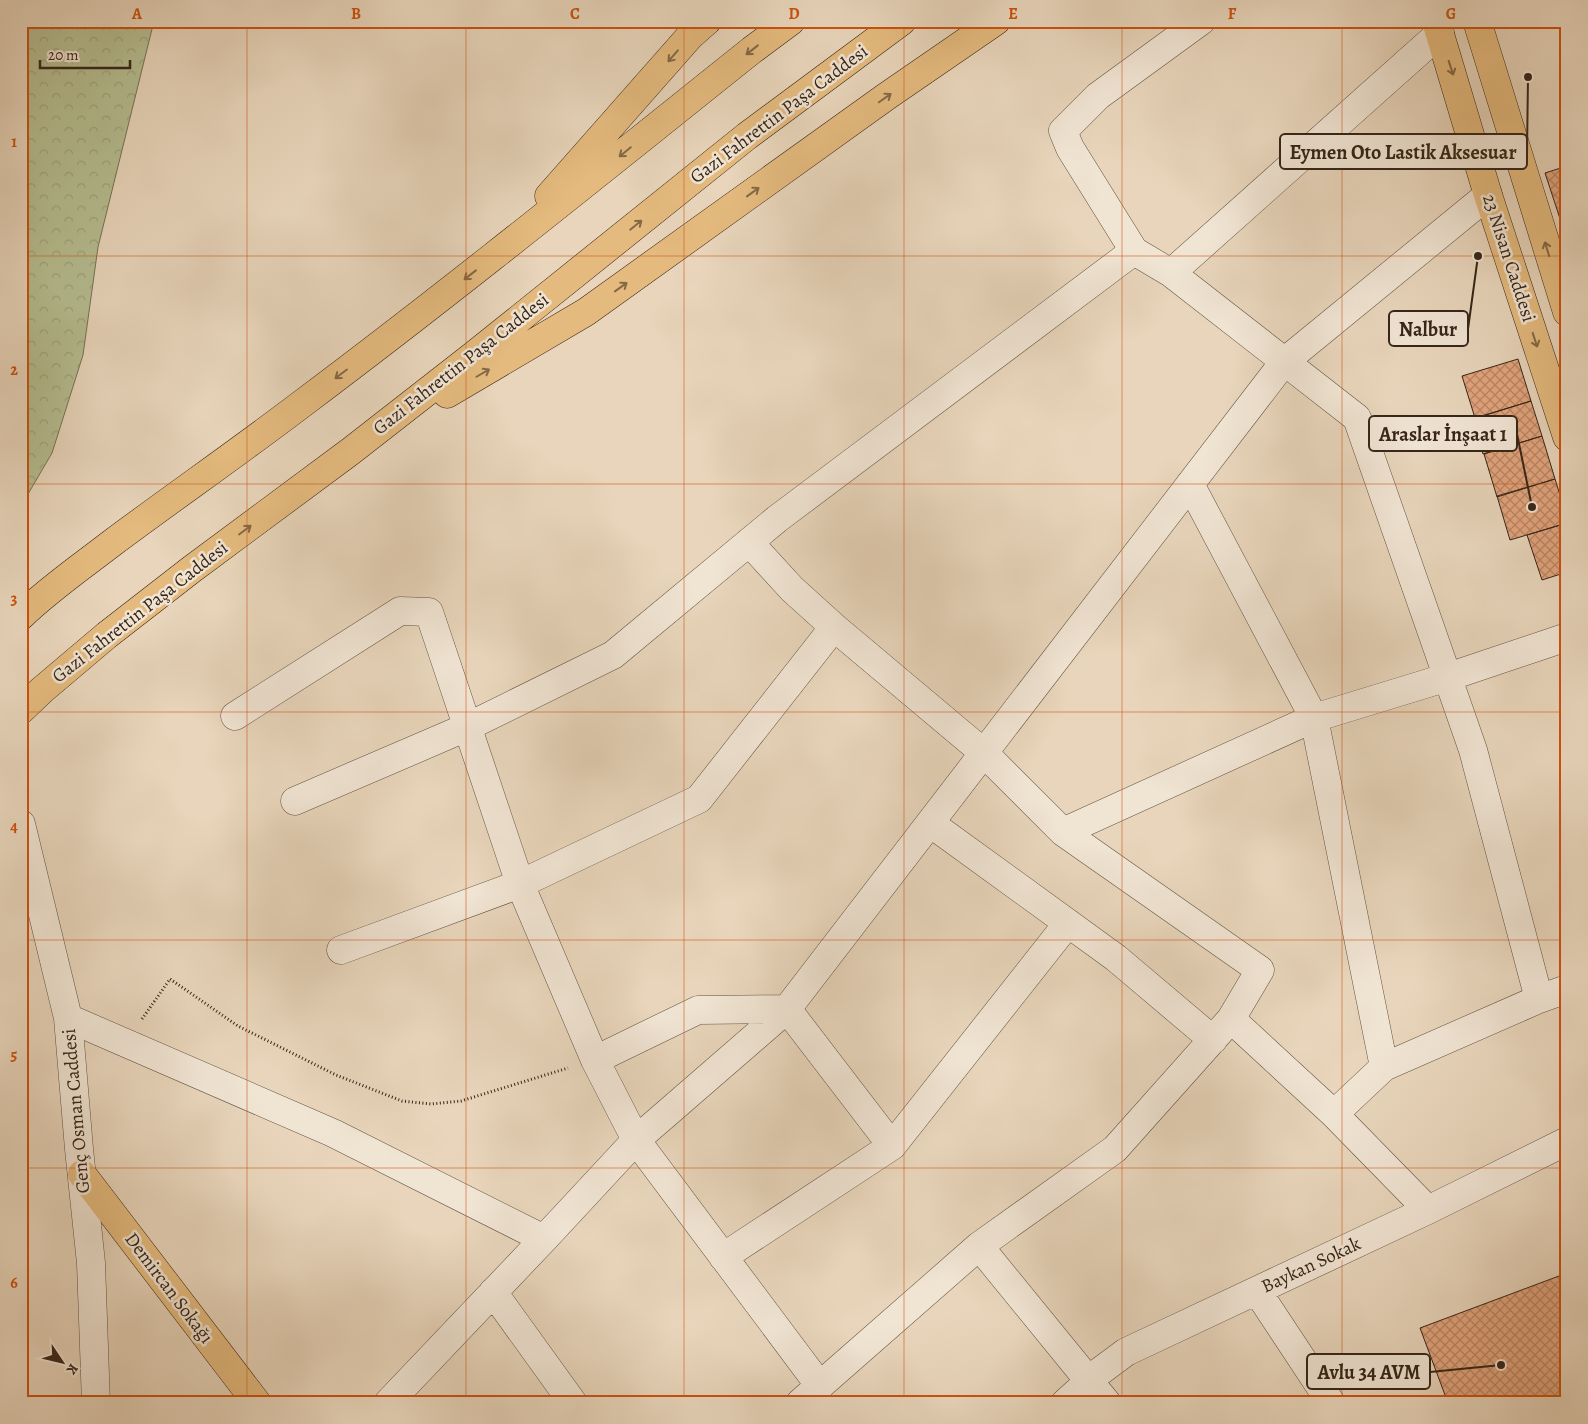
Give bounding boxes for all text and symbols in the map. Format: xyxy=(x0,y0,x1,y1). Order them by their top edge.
text: A xyxy=(131,3,143,25)
text: B xyxy=(351,3,361,25)
text: C xyxy=(570,3,580,25)
text: D xyxy=(788,3,800,25)
text: E xyxy=(1008,3,1018,25)
text: F xyxy=(1228,3,1237,25)
text: G xyxy=(1446,3,1456,25)
scale bar xyxy=(40,38,130,70)
street label: Gazi Fahrettin Paşa Caddesi xyxy=(685,38,873,190)
text: 20 m xyxy=(48,45,79,65)
one-way arrow xyxy=(746,45,759,56)
one-way arrow xyxy=(667,49,679,62)
one-way arrow xyxy=(1446,59,1456,75)
one-way arrow xyxy=(878,93,892,103)
text: 1 xyxy=(11,131,17,153)
callout: Eymen Oto Lastik Aksesuar xyxy=(1280,134,1527,169)
text: Eymen Oto Lastik Aksesuar xyxy=(1289,139,1517,166)
one-way arrow xyxy=(618,146,631,157)
one-way arrow xyxy=(746,187,760,197)
street label: 23 Nisan Caddesi xyxy=(1476,191,1542,325)
one-way arrow xyxy=(629,219,642,230)
one-way arrow xyxy=(1542,242,1552,258)
one-way arrow xyxy=(464,269,477,280)
one-way arrow xyxy=(614,282,628,292)
street label: Gazi Fahrettin Paşa Caddesi xyxy=(368,287,554,441)
callout: Nalbur xyxy=(1389,311,1468,346)
text: Nalbur xyxy=(1399,316,1457,343)
one-way arrow xyxy=(1531,332,1541,348)
text: 2 xyxy=(10,359,18,381)
one-way arrow xyxy=(476,367,490,377)
one-way arrow xyxy=(335,368,348,379)
callout: Araslar İnşaat 1 xyxy=(1369,416,1517,451)
text: Araslar İnşaat 1 xyxy=(1378,421,1507,448)
one-way arrow xyxy=(238,525,252,535)
street label: Gazi Fahrettin Paşa Caddesi xyxy=(47,535,233,689)
text: 3 xyxy=(11,588,18,610)
text: 4 xyxy=(10,816,18,838)
street label: Genç Osman Caddesi xyxy=(56,1028,96,1194)
text: 5 xyxy=(11,1044,18,1066)
street label: Demircan Sokağı xyxy=(119,1227,219,1349)
street label: Baykan Sokak xyxy=(1257,1230,1365,1299)
text: 6 xyxy=(10,1272,18,1294)
north arrow xyxy=(38,1336,88,1386)
callout: Avlu 34 AVM xyxy=(1307,1354,1430,1389)
text: Avlu 34 AVM xyxy=(1316,1359,1421,1386)
text: K xyxy=(61,1360,83,1379)

